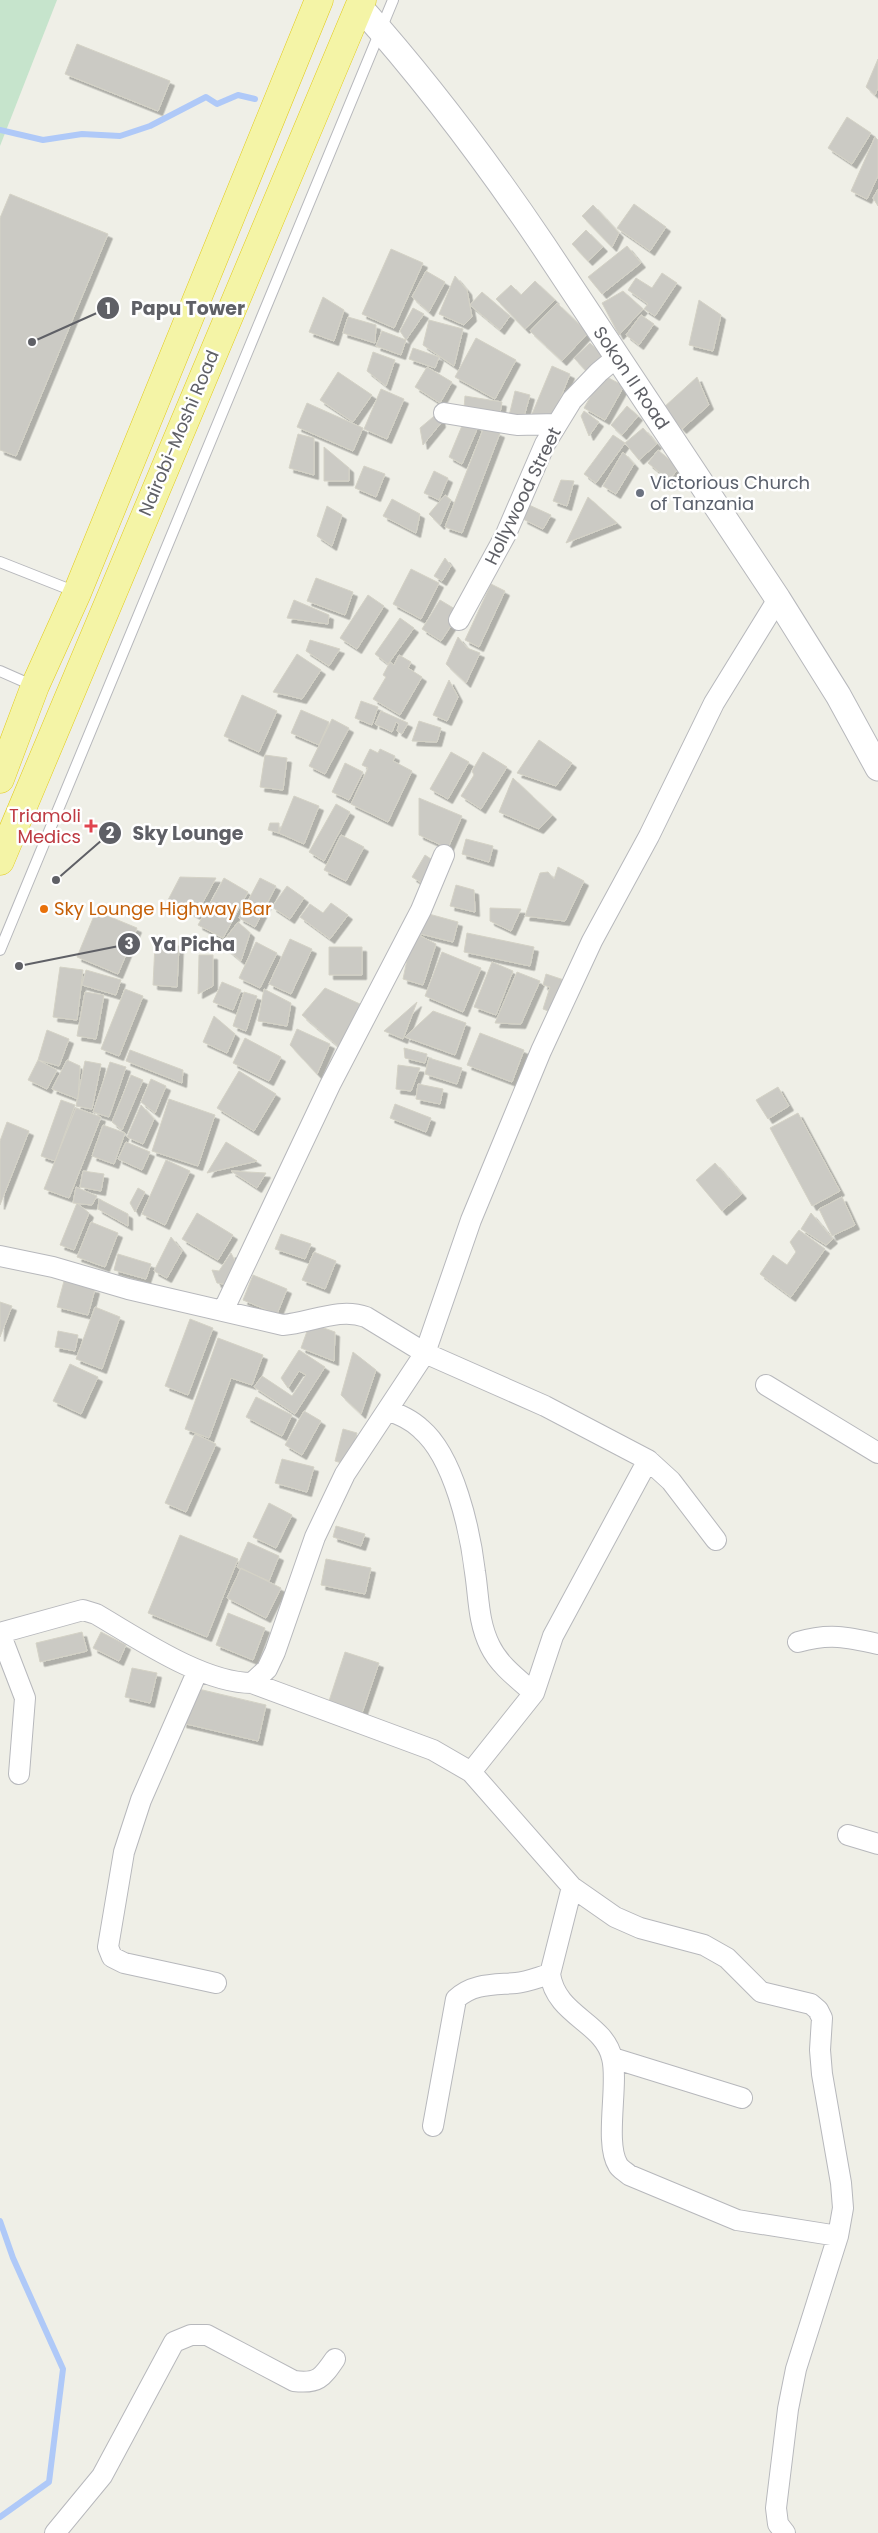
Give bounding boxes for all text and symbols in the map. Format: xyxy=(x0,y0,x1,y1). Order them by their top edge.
callout: Papu Tower xyxy=(96,291,255,325)
text: Papu Tower xyxy=(131,295,245,322)
text: 1 xyxy=(105,298,111,319)
street label: Sokon II Road xyxy=(588,321,675,434)
street label: Nairobi-Moshi Road xyxy=(132,346,225,520)
street label: Hollywood Street xyxy=(478,423,567,569)
place label: Victorious Church of Tanzania xyxy=(650,470,810,516)
marker: Victorious Church of Tanzania xyxy=(634,487,646,499)
place label: Triamoli Medics xyxy=(9,803,81,849)
callout: Sky Lounge xyxy=(97,816,253,850)
marker: Triamoli Medics xyxy=(85,820,97,832)
text: Sky Lounge xyxy=(133,820,244,847)
text: 2 xyxy=(106,822,115,843)
place label: Sky Lounge Highway Bar xyxy=(54,896,272,921)
marker: Sky Lounge Highway Bar xyxy=(38,903,50,915)
callout: Ya Picha xyxy=(116,927,246,961)
text: Ya Picha xyxy=(151,931,235,958)
text: 3 xyxy=(124,933,134,954)

